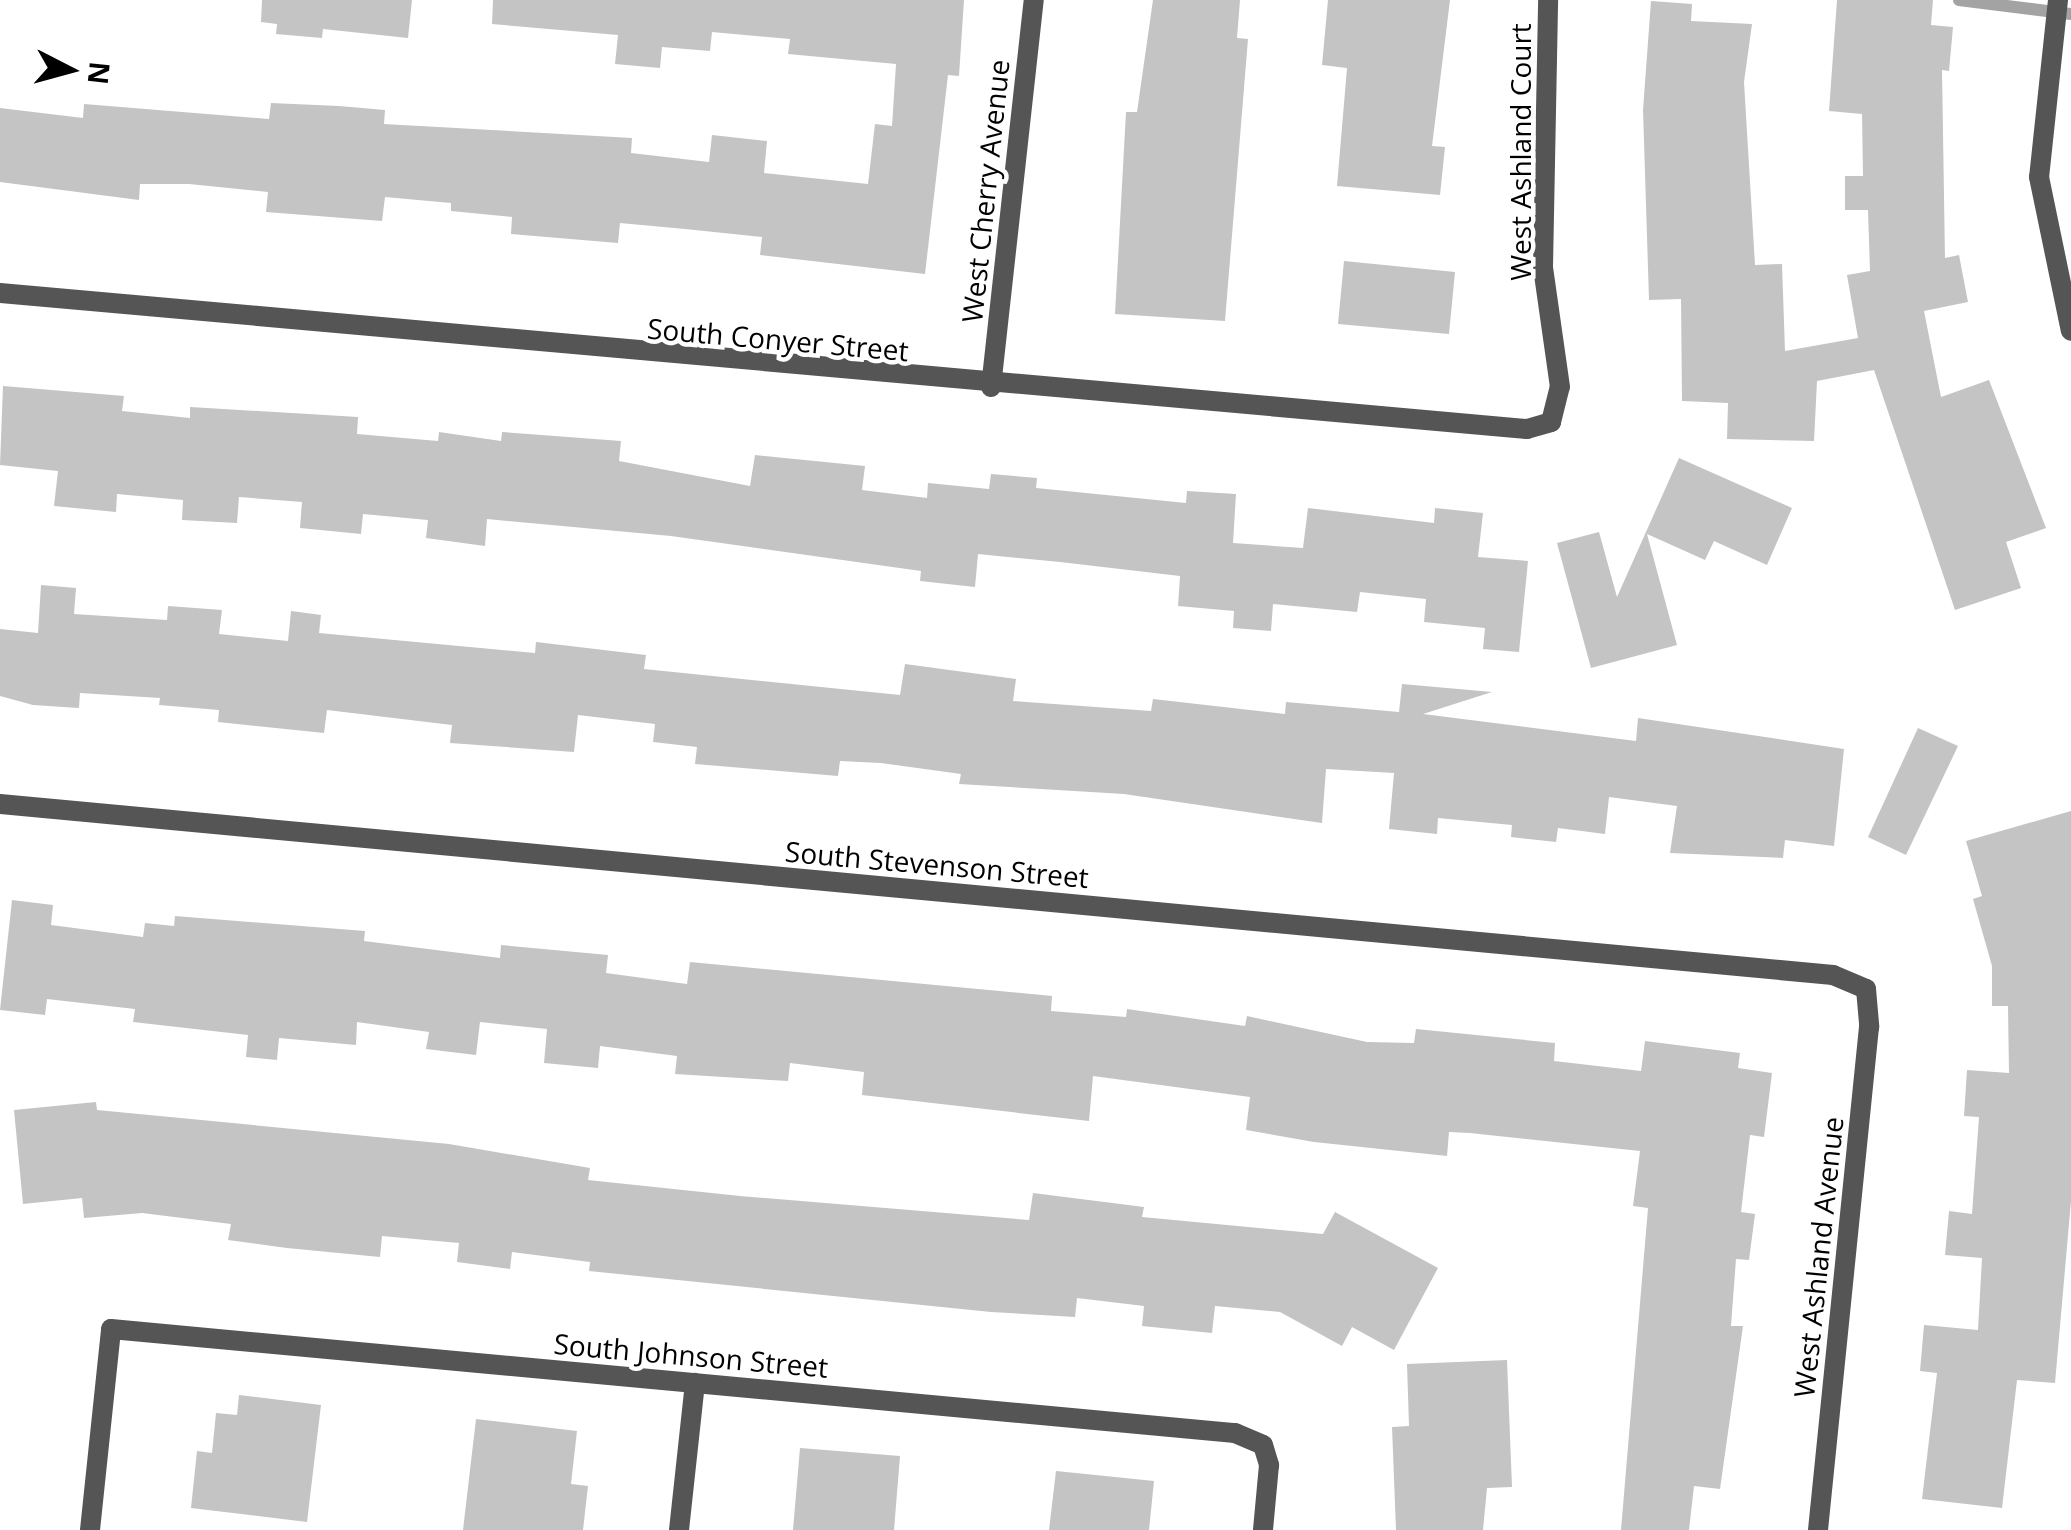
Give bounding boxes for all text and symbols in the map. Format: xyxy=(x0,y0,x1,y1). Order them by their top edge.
north arrow xyxy=(20,20,120,120)
street label: West Ashland Court xyxy=(1503,23,1537,281)
street label: West Cherry Avenue xyxy=(954,58,1016,324)
text: N xyxy=(80,60,120,86)
street label: South Conyer Street xyxy=(646,311,910,367)
street label: South Stevenson Street xyxy=(784,834,1090,894)
street label: West Ashland Avenue xyxy=(1787,1115,1849,1399)
street label: South Johnson Street xyxy=(552,1326,830,1384)

